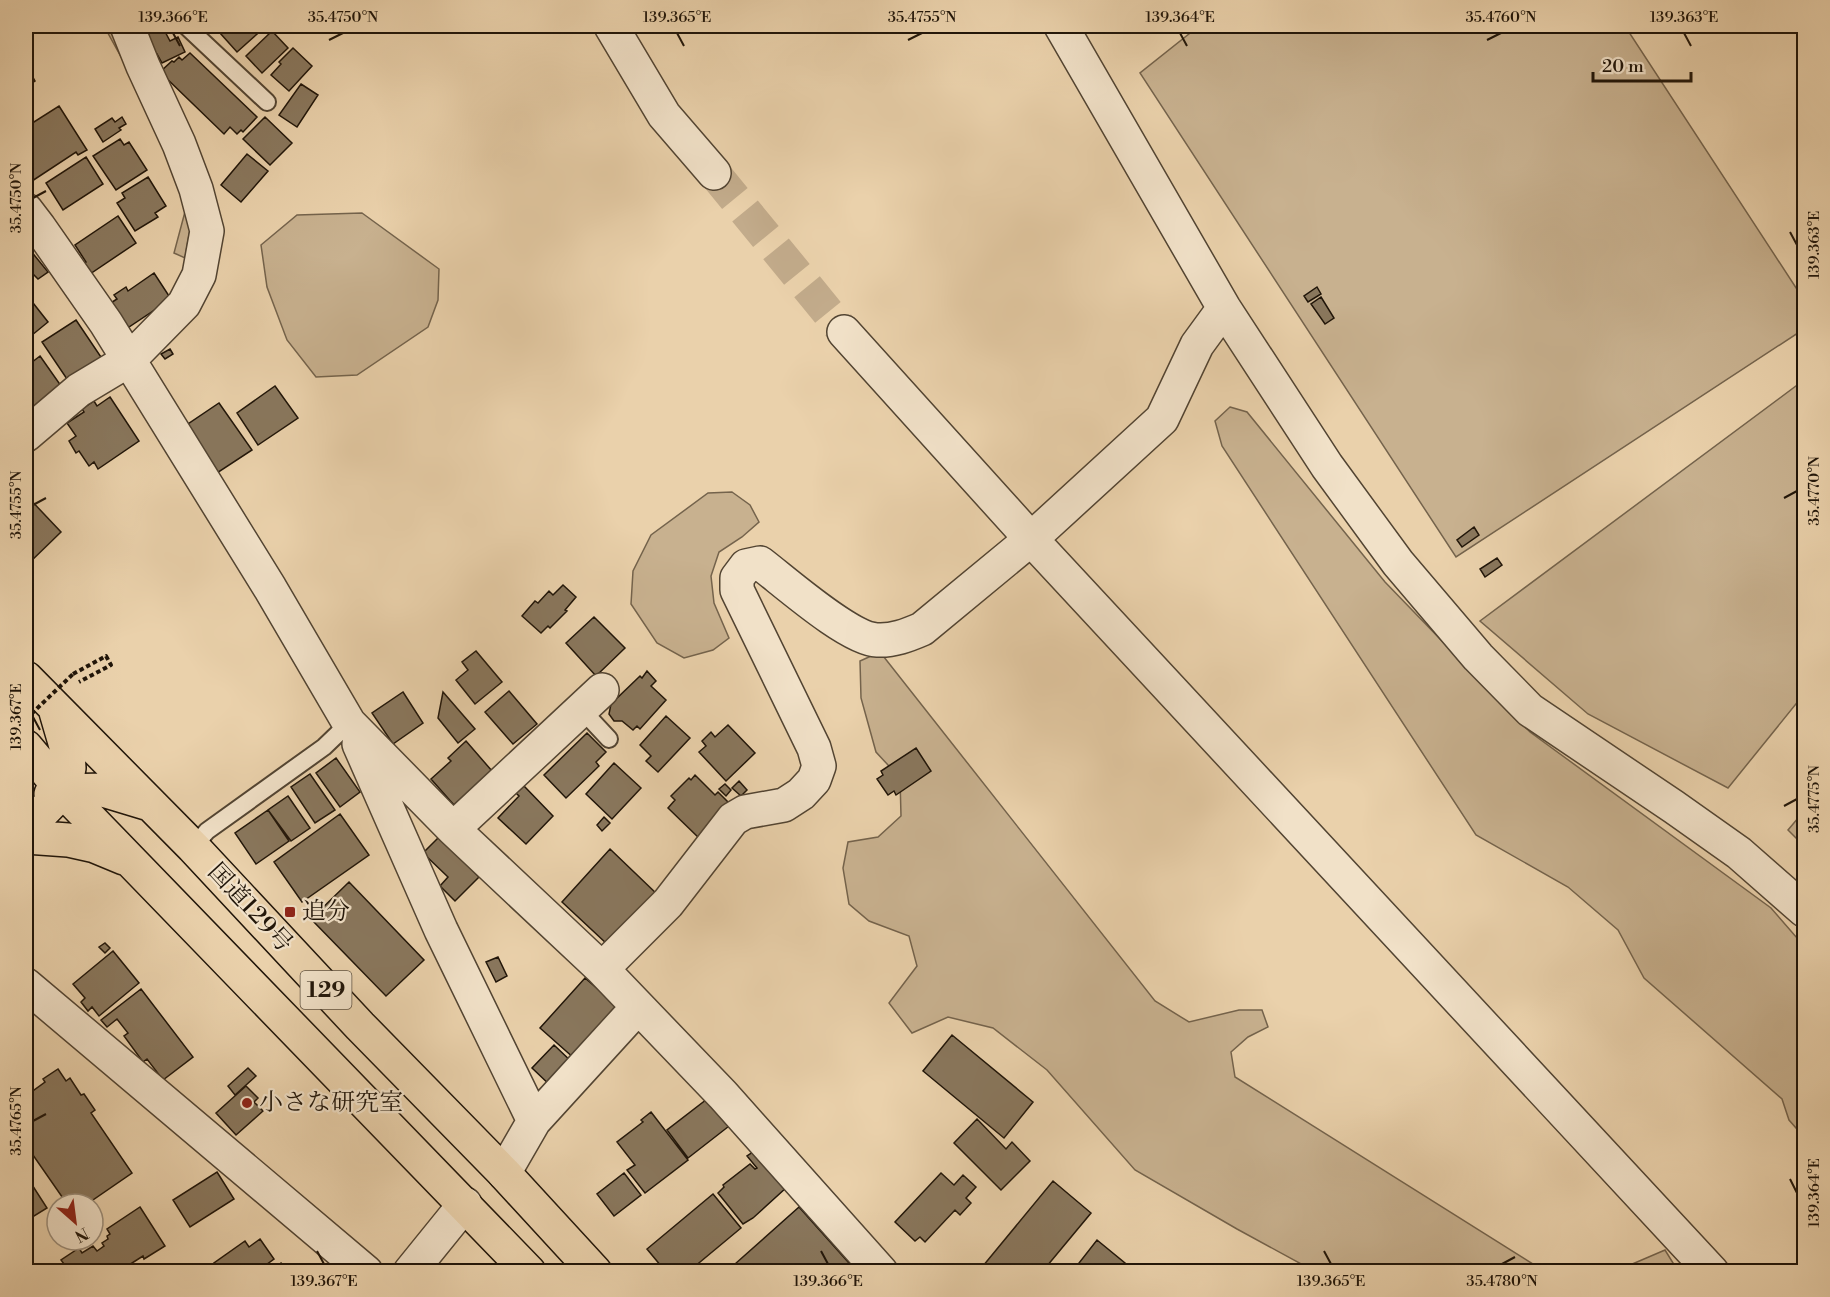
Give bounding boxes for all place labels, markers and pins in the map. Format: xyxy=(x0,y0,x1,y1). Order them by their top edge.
place label: 追分 xyxy=(302,897,350,927)
marker: 追分 xyxy=(283,905,297,919)
place label: 小さな研究室 xyxy=(259,1088,403,1118)
marker: 小さな研究室 xyxy=(240,1096,254,1110)

